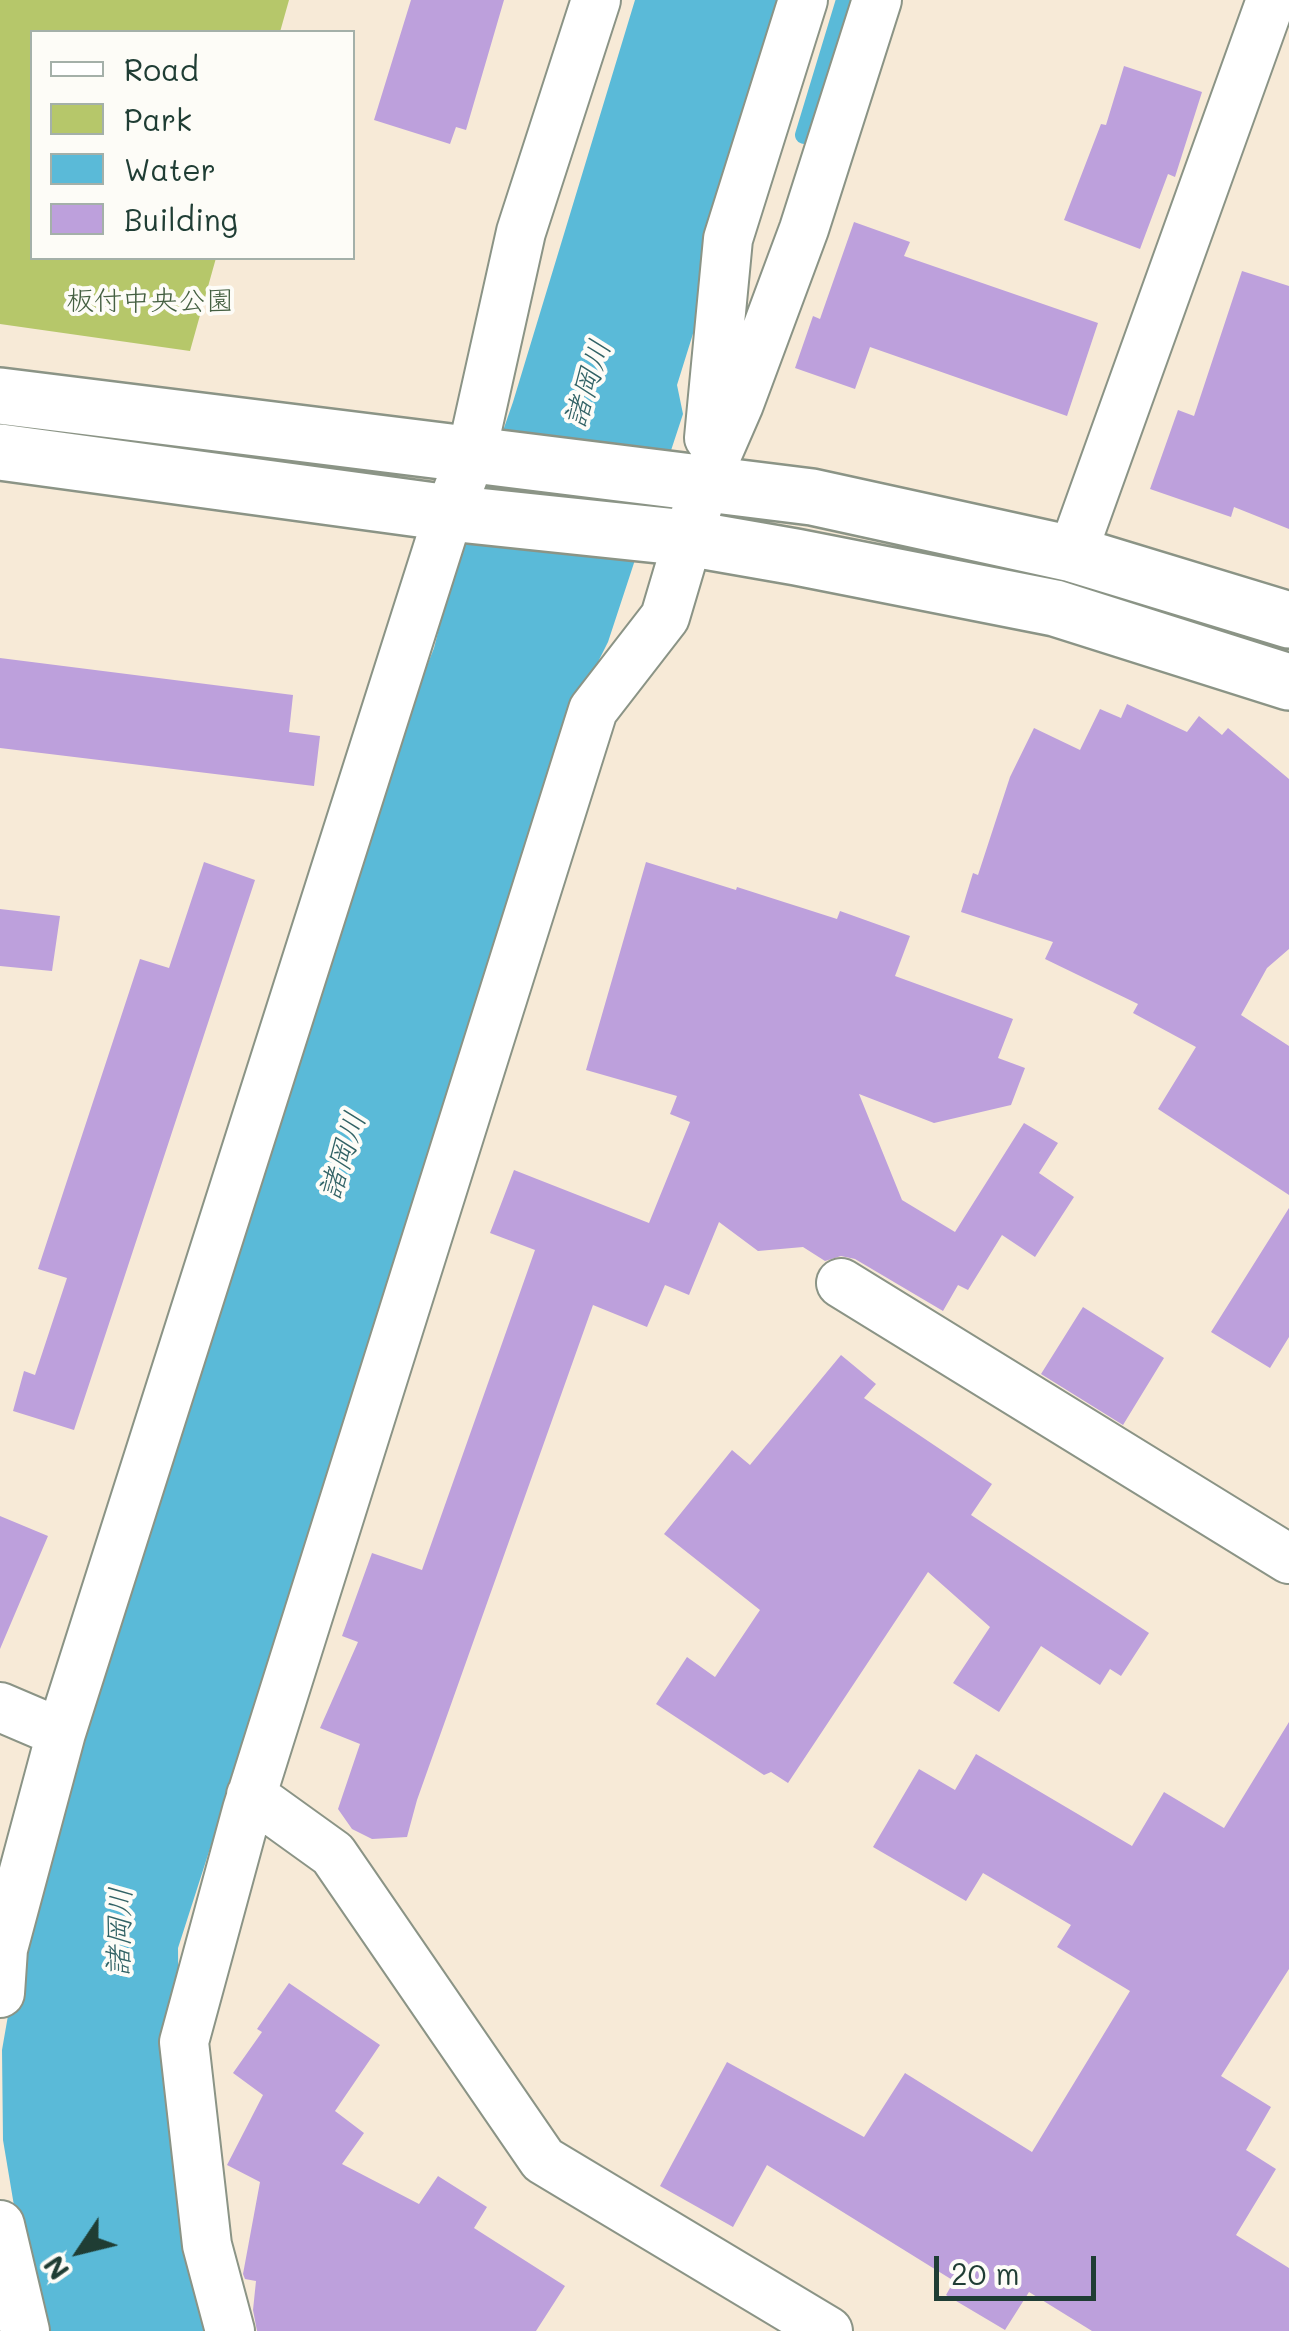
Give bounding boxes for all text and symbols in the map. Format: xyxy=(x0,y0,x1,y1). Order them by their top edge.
legend xyxy=(30,30,355,260)
text: Road xyxy=(124,49,199,89)
text: Park xyxy=(124,99,192,139)
text: Water xyxy=(124,149,216,189)
text: Building xyxy=(124,199,238,239)
park label: 板付中央公園 xyxy=(66,284,234,318)
water label: 諸岡川 xyxy=(557,336,619,432)
water label: 諸岡川 xyxy=(312,1108,374,1204)
water label: 諸岡川 xyxy=(100,1886,140,1978)
north arrow xyxy=(30,2201,130,2301)
scale bar xyxy=(939,2236,1102,2298)
text: N xyxy=(35,2249,76,2287)
text: 20 m xyxy=(951,2253,1020,2293)

